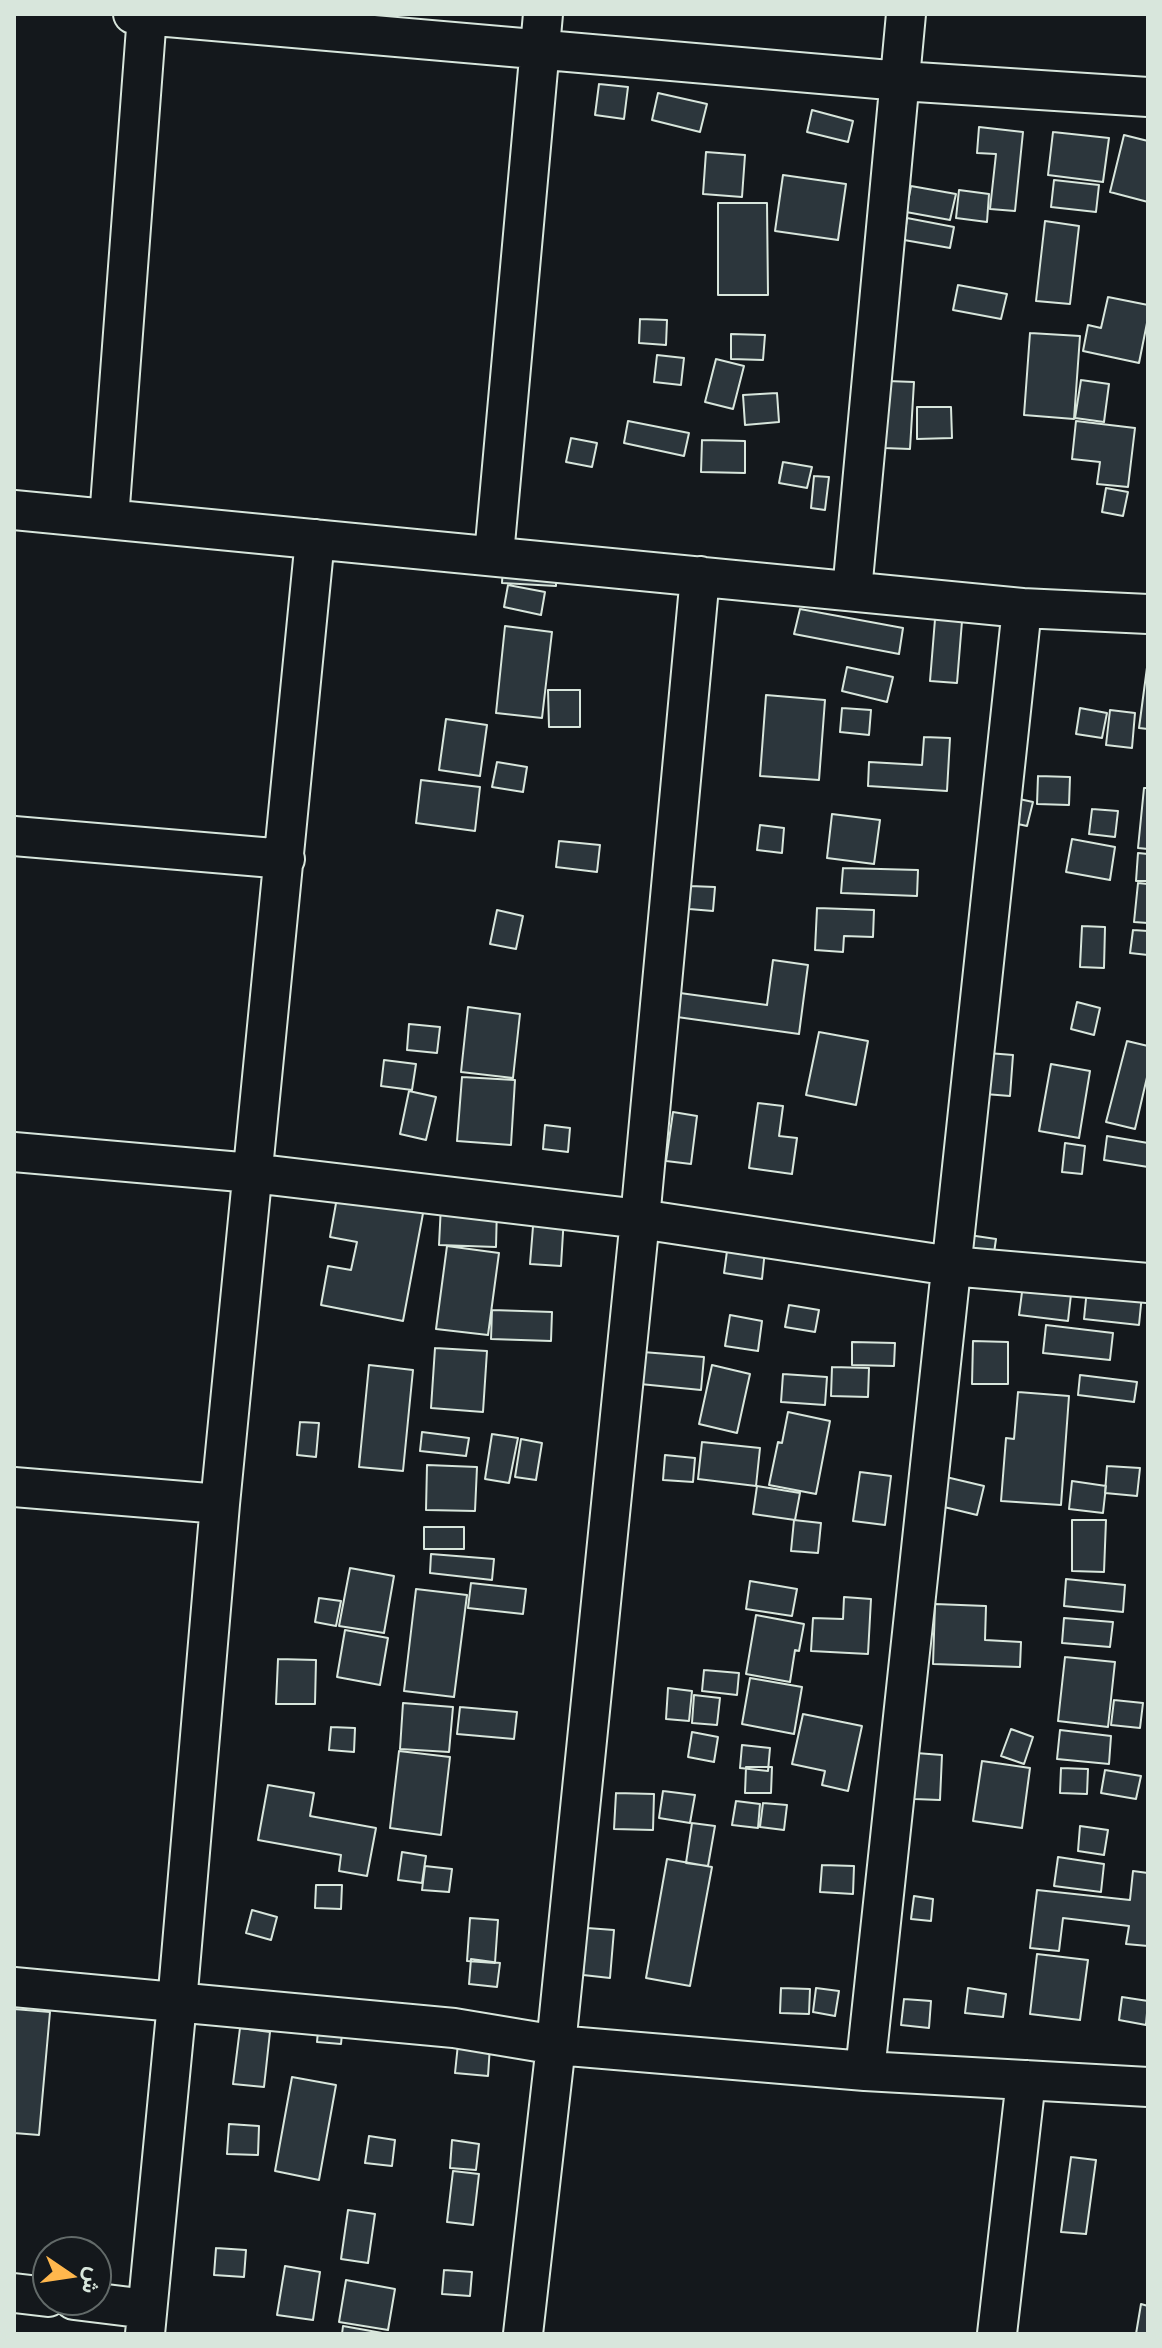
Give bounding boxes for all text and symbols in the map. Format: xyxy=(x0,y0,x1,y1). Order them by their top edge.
north arrow xyxy=(32,2236,112,2316)
text: ش xyxy=(76,2265,111,2297)

